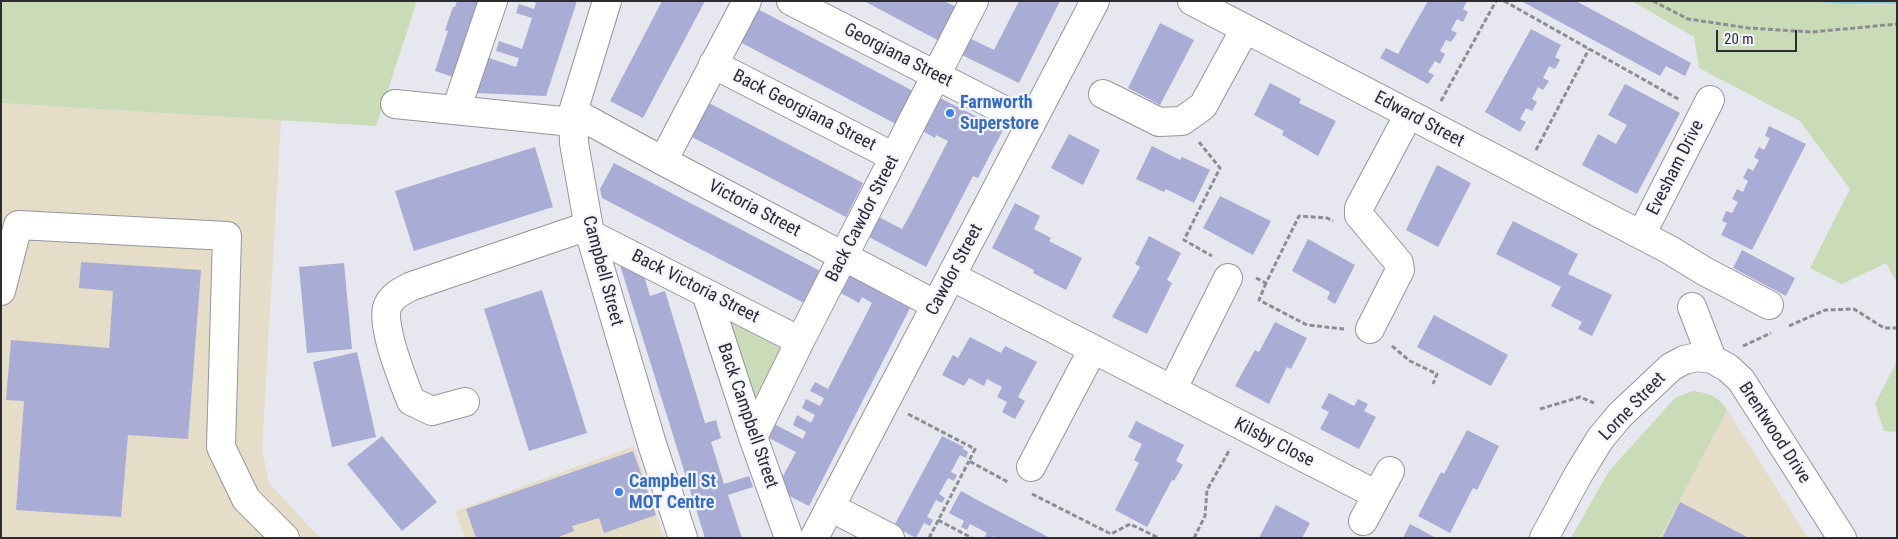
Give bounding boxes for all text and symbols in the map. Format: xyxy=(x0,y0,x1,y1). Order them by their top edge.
street label: Georgiana Street xyxy=(840,19,956,93)
scale bar xyxy=(1718,20,1799,52)
text: 20 m xyxy=(1724,30,1754,48)
street label: Back Georgiana Street xyxy=(729,66,879,156)
street label: Edward Street xyxy=(1370,87,1468,153)
place label: Farnworth Superstore xyxy=(960,92,1039,134)
marker: Farnworth Superstore xyxy=(944,107,956,119)
street label: Evesham Drive xyxy=(1643,117,1709,219)
street label: Back Cawdor Street xyxy=(822,152,904,286)
street label: Victoria Street xyxy=(704,176,804,242)
street label: Campbell Street xyxy=(577,214,627,328)
street label: Cawdor Street xyxy=(922,221,988,319)
street label: Back Victoria Street xyxy=(628,246,762,328)
street label: Back Campbell Street xyxy=(712,341,782,491)
street label: Lorne Street xyxy=(1595,368,1671,446)
street label: Brentwood Drive xyxy=(1733,378,1815,488)
street label: Kilsby Close xyxy=(1230,414,1318,472)
place label: Campbell St MOT Centre xyxy=(629,471,716,514)
marker: Campbell St MOT Centre xyxy=(613,486,625,498)

